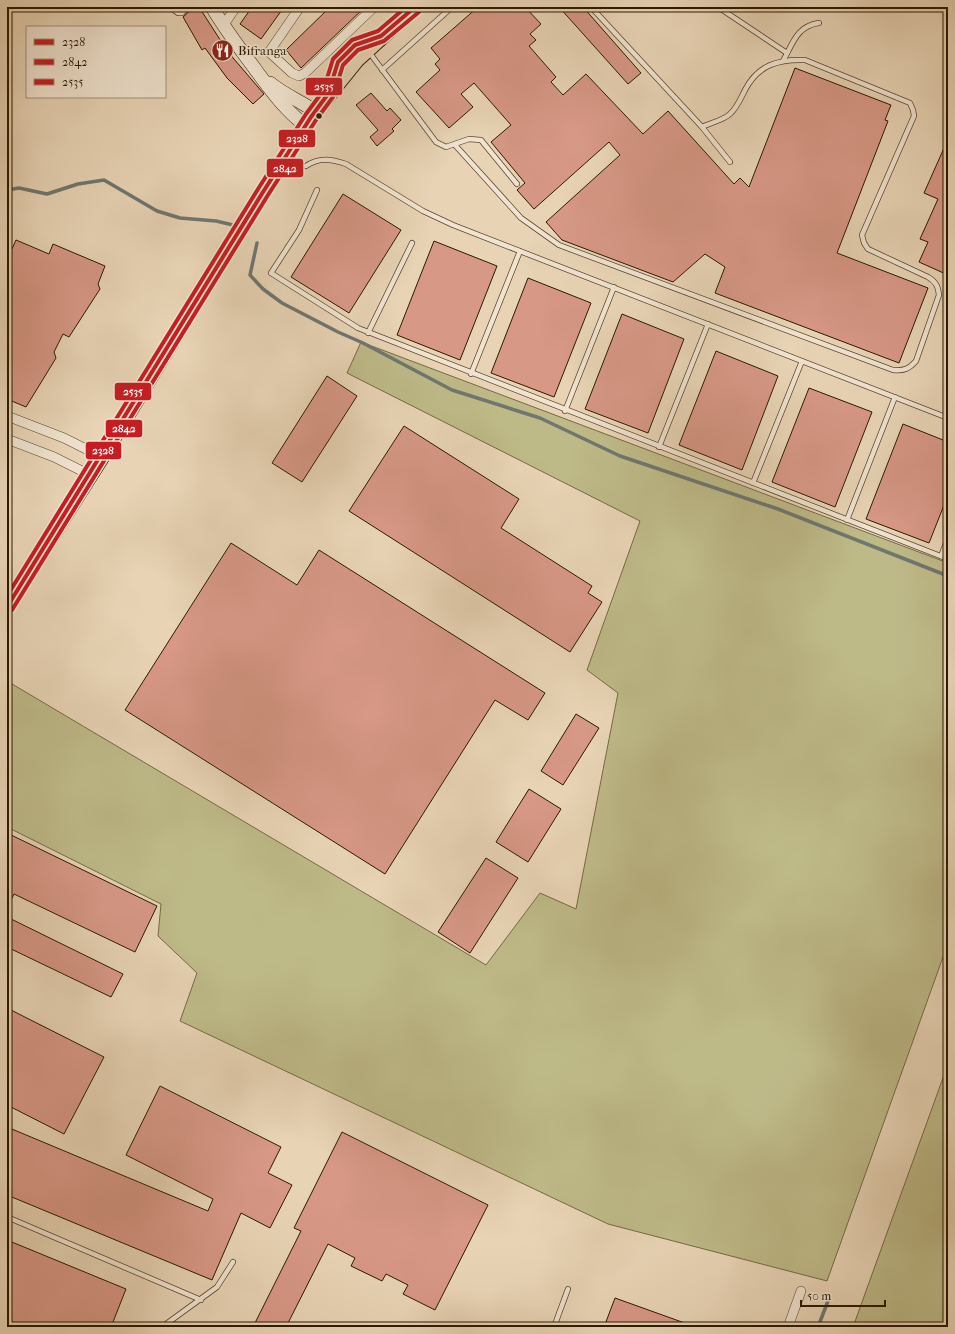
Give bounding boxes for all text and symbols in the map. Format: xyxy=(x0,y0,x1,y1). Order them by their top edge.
legend xyxy=(26,26,166,98)
text: 2328 xyxy=(62,35,85,49)
restaurant icon: Bifranga xyxy=(209,37,235,63)
place label: Bifranga xyxy=(238,43,288,58)
text: 2842 xyxy=(62,55,87,69)
text: 2535 xyxy=(62,75,83,89)
line badge: 2535 xyxy=(305,77,343,96)
text: 2535 xyxy=(314,80,334,93)
unlabelled marker xyxy=(314,111,324,121)
line badge: 2328 xyxy=(278,129,316,148)
text: 2328 xyxy=(286,132,308,145)
line badge: 2842 xyxy=(266,158,304,178)
text: 2842 xyxy=(273,162,297,175)
line badge: 2535 xyxy=(114,382,152,401)
text: 2535 xyxy=(123,385,143,398)
line badge: 2842 xyxy=(105,419,143,438)
text: 2842 xyxy=(112,422,136,435)
line badge: 2328 xyxy=(85,441,122,460)
text: 2328 xyxy=(92,444,114,457)
scale bar xyxy=(801,1282,885,1308)
text: 50 m xyxy=(807,1289,831,1303)

